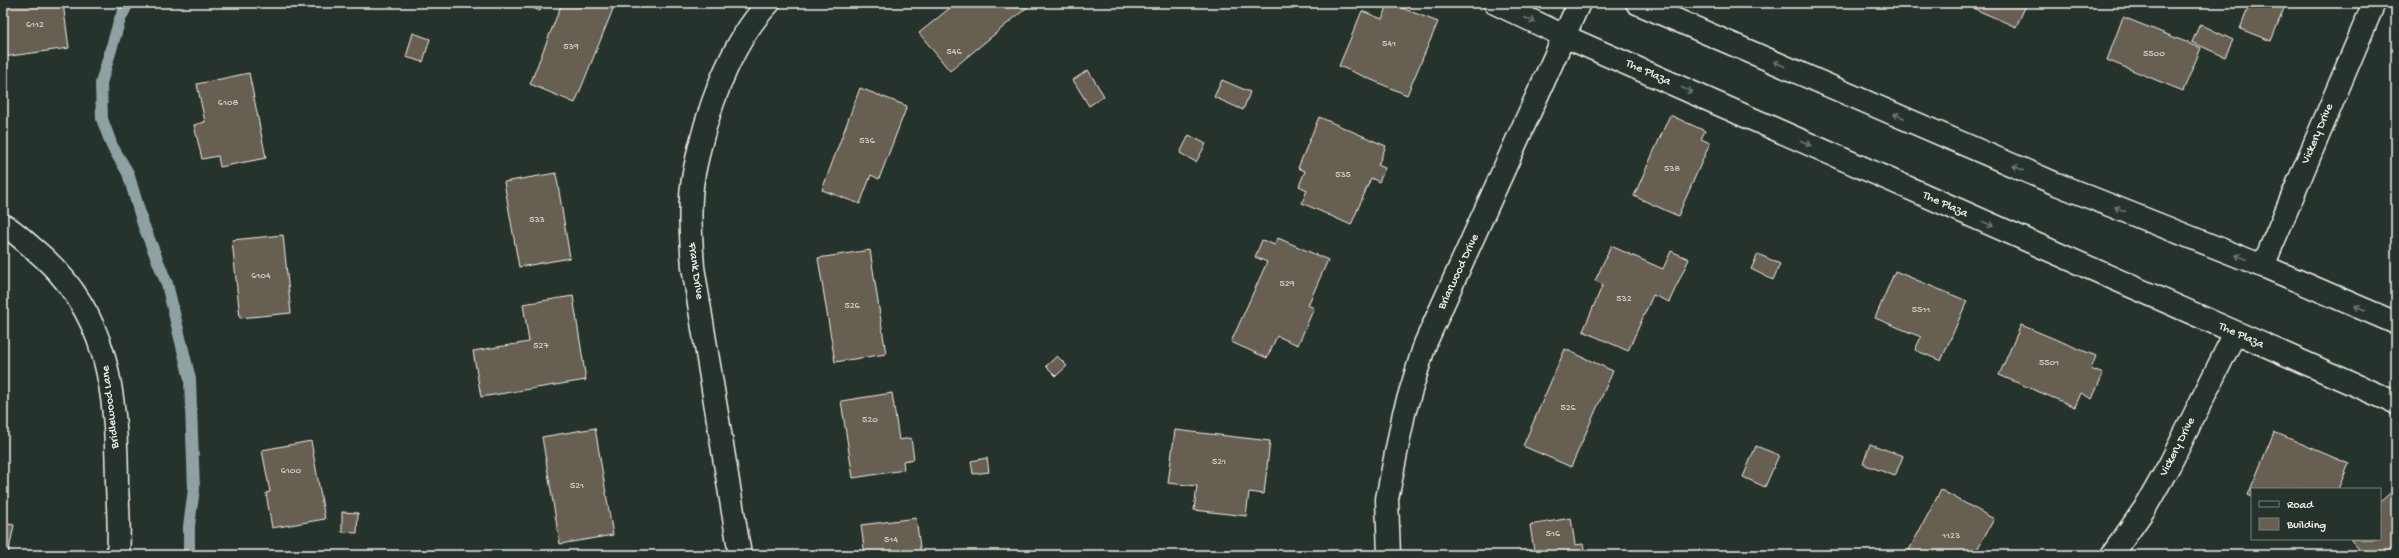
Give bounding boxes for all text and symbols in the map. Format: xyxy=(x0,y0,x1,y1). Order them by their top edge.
one-way arrow xyxy=(1523,17,1535,24)
house number: 6112 xyxy=(26,19,44,31)
house number: 541 xyxy=(1382,38,1396,50)
house number: 539 xyxy=(563,41,579,53)
house number: 546 xyxy=(946,46,962,58)
house number: 5500 xyxy=(2143,48,2165,60)
street label: The Plaza xyxy=(1622,56,1673,89)
one-way arrow xyxy=(1774,60,1786,68)
one-way arrow xyxy=(1680,87,1692,94)
house number: 6108 xyxy=(218,97,239,109)
street label: Vickery Drive xyxy=(2299,101,2337,167)
one-way arrow xyxy=(1893,112,1905,119)
house number: 536 xyxy=(859,135,876,147)
one-way arrow xyxy=(1799,140,1811,147)
house number: 538 xyxy=(1664,163,1680,175)
one-way arrow xyxy=(2012,163,2024,171)
house number: 535 xyxy=(1335,169,1351,181)
street label: The Plaza xyxy=(1919,188,1970,221)
one-way arrow xyxy=(2114,205,2126,213)
house number: 533 xyxy=(529,214,545,226)
one-way arrow xyxy=(1982,221,1994,228)
street label: Briarwood Drive xyxy=(1435,231,1483,313)
street label: Frank Drive xyxy=(684,241,706,301)
one-way arrow xyxy=(2235,252,2247,260)
house number: 6104 xyxy=(251,270,271,282)
house number: 529 xyxy=(1279,278,1295,290)
house number: 532 xyxy=(1616,293,1632,305)
house number: 526 xyxy=(844,300,861,312)
house number: 5511 xyxy=(1912,304,1930,316)
one-way arrow xyxy=(2355,304,2367,311)
street label: The Plaza xyxy=(2215,319,2266,352)
house number: 527 xyxy=(533,340,549,352)
house number: 5501 xyxy=(2039,357,2059,369)
street label: Bridlewood Lane xyxy=(99,364,123,450)
house number: 526 xyxy=(1560,402,1577,414)
house number: 520 xyxy=(862,414,878,426)
street label: Vickery Drive xyxy=(2157,415,2199,480)
house number: 521 xyxy=(1212,456,1226,468)
house number: 6100 xyxy=(281,465,302,477)
house number: 521 xyxy=(570,480,584,492)
legend xyxy=(2251,488,2381,540)
text: Road xyxy=(2287,499,2314,513)
text: Building xyxy=(2286,519,2326,533)
house number: 516 xyxy=(1546,528,1561,540)
house number: 1123 xyxy=(1941,530,1960,542)
house number: 514 xyxy=(884,534,898,546)

